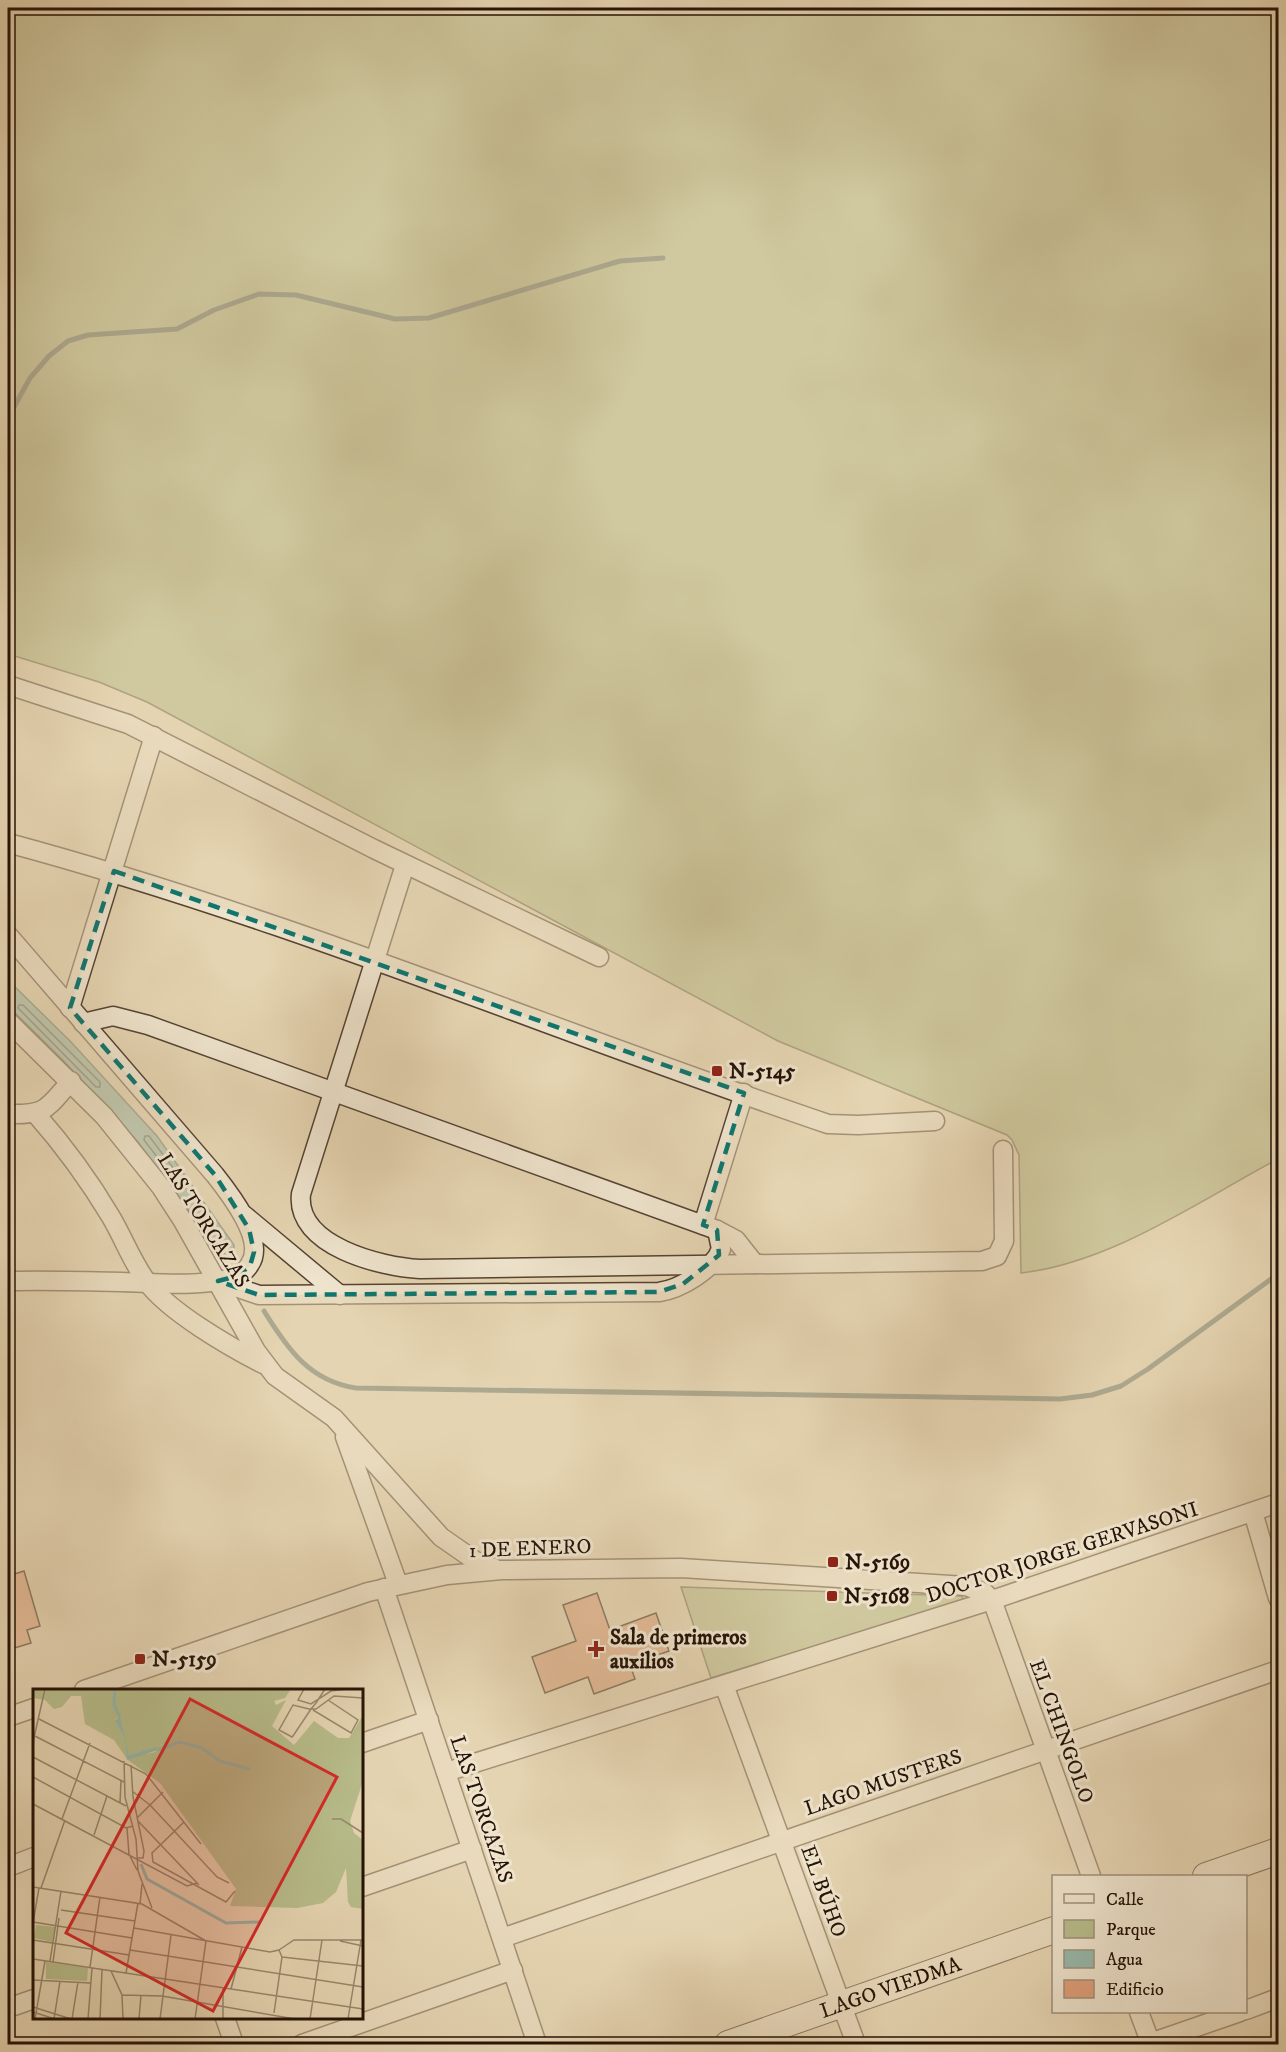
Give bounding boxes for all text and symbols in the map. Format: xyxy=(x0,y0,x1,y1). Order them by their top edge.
place label: N-5145 xyxy=(729,1059,796,1085)
marker: N-5145 xyxy=(710,1064,724,1078)
street label: LAS TORCAZAS xyxy=(151,1148,255,1293)
street label: DOCTOR JORGE GERVASONI xyxy=(923,1497,1202,1609)
street label: 1 DE ENERO xyxy=(468,1534,592,1564)
place label: N-5169 xyxy=(845,1550,910,1576)
marker: N-5169 xyxy=(826,1555,840,1569)
place label: N-5168 xyxy=(844,1584,910,1610)
marker: N-5168 xyxy=(825,1589,839,1603)
place label: Sala de primeros auxilios xyxy=(610,1625,746,1675)
marker: Sala de primeros auxilios xyxy=(587,1640,605,1658)
place label: N-5159 xyxy=(152,1647,217,1673)
marker: N-5159 xyxy=(133,1652,147,1666)
street label: EL CHINGOLO xyxy=(1023,1656,1099,1807)
inset map xyxy=(33,1689,363,2019)
street label: LAS TORCAZAS xyxy=(444,1732,518,1886)
street label: LAGO MUSTERS xyxy=(801,1744,966,1822)
street label: EL BÚHO xyxy=(794,1841,854,1941)
legend xyxy=(1052,1875,1247,2013)
text: Calle xyxy=(1106,1889,1144,1911)
text: Parque xyxy=(1106,1919,1156,1941)
text: Agua xyxy=(1106,1949,1143,1971)
street label: LAGO VIEDMA xyxy=(817,1951,965,2025)
text: Edificio xyxy=(1106,1979,1164,2001)

